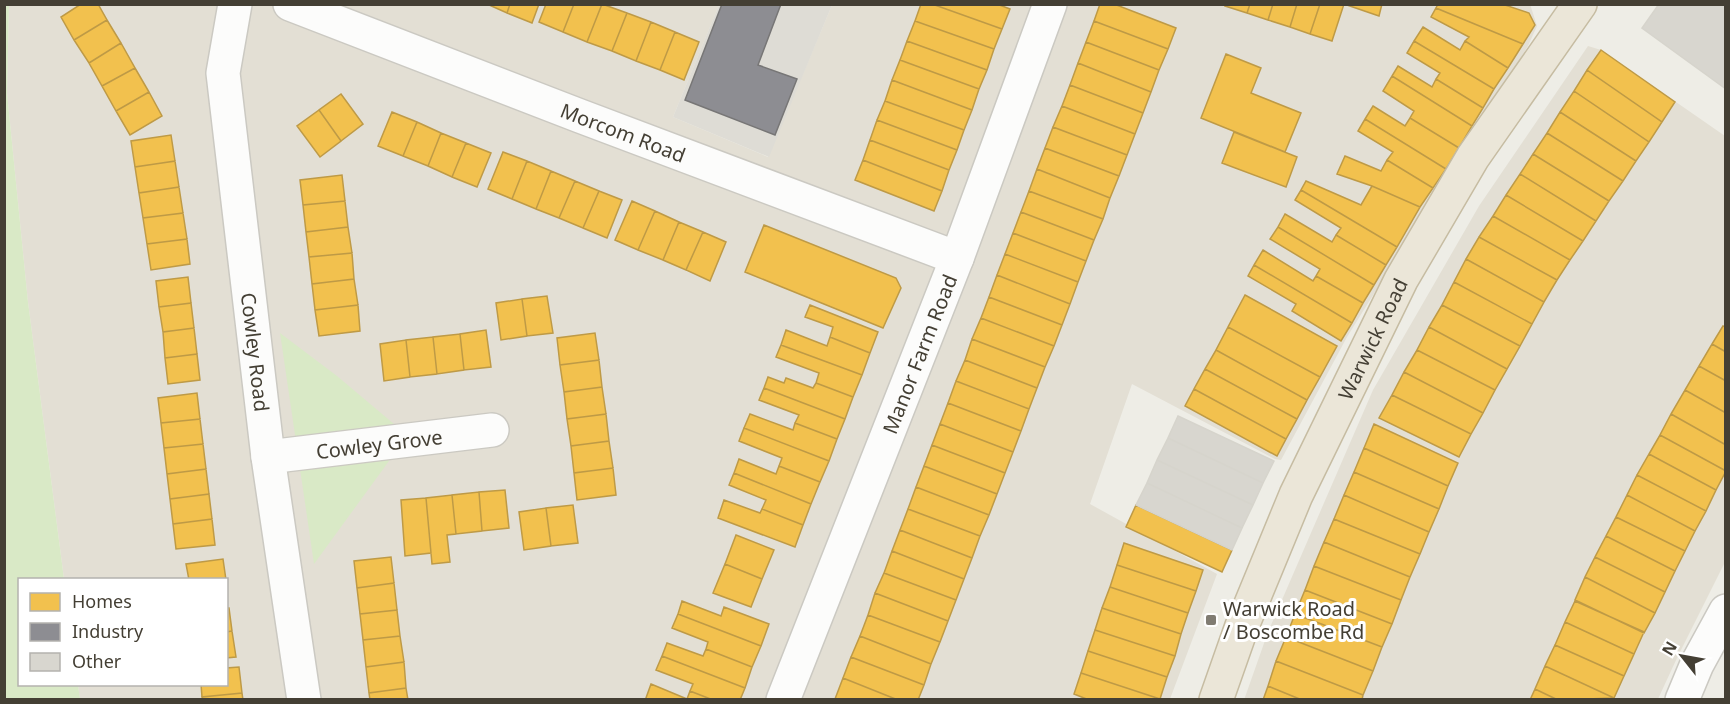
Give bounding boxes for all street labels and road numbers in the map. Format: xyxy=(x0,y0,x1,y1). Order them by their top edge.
street label: Morcom Road xyxy=(557,96,690,168)
street label: Manor Farm Road xyxy=(876,270,963,438)
street label: Warwick Road xyxy=(1331,273,1413,404)
street label: Cowley Road xyxy=(235,291,276,413)
street label: Cowley Grove xyxy=(314,423,444,465)

